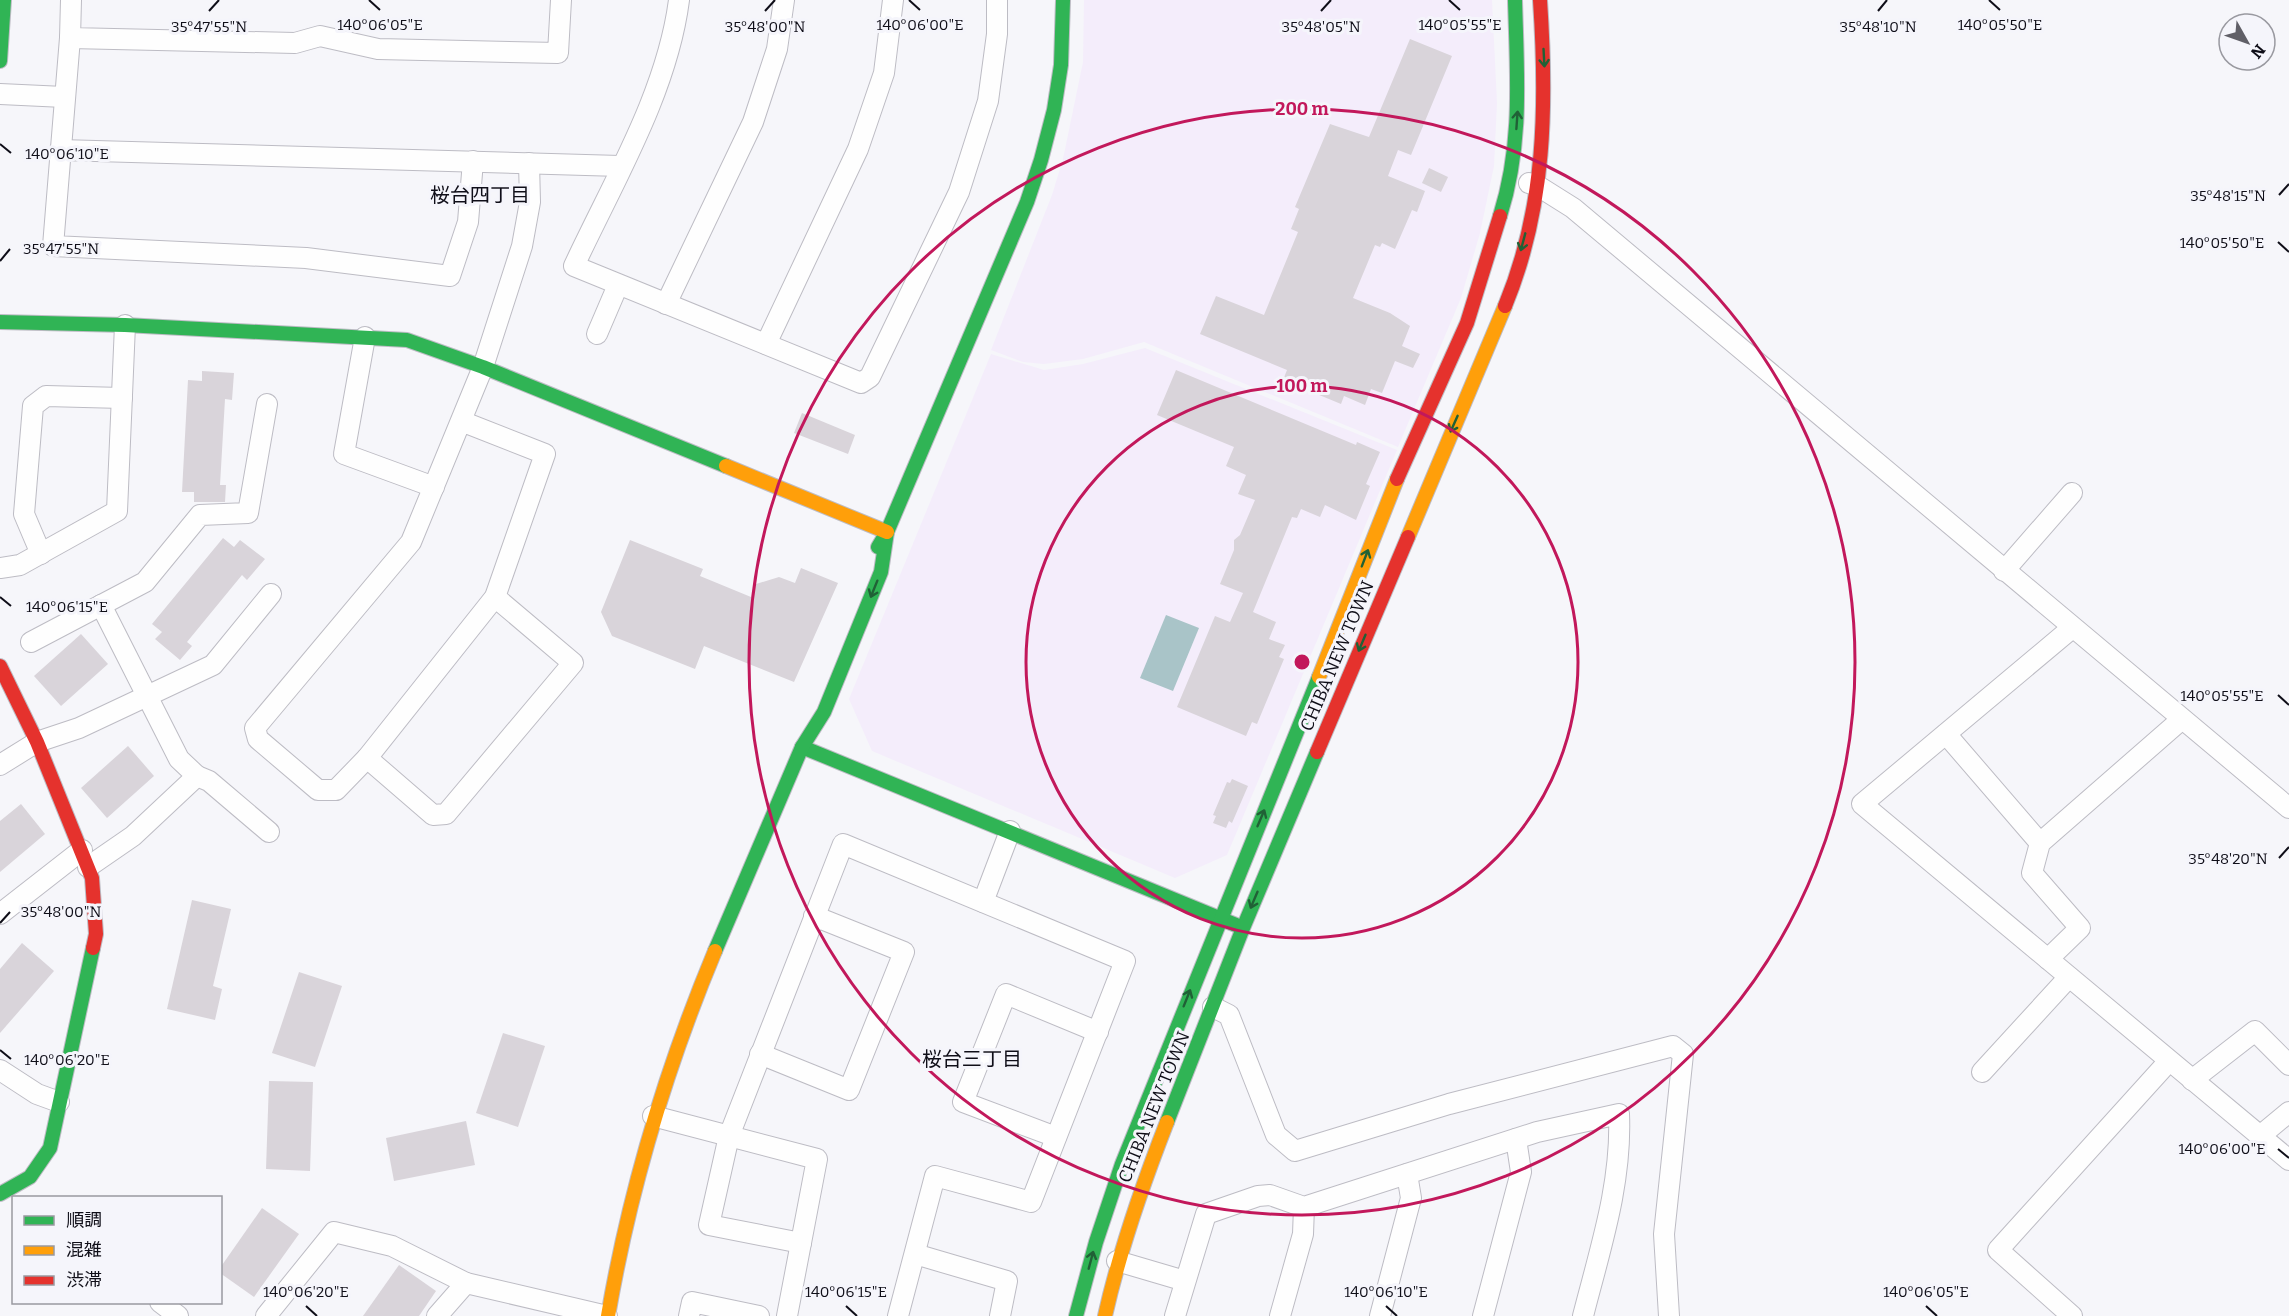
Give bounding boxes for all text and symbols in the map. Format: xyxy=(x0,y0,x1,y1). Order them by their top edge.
north arrow xyxy=(2217,12,2277,72)
text: 140°06'05"E xyxy=(337,16,423,34)
text: 140°06'00"E xyxy=(876,16,964,34)
text: 140°05'55"E xyxy=(1418,16,1502,34)
text: 140°05'50"E xyxy=(1958,16,2042,34)
text: 35°47'55"N xyxy=(171,18,247,36)
text: 35°48'00"N xyxy=(725,18,805,36)
text: 35°48'05"N xyxy=(1281,18,1361,36)
text: 35°48'10"N xyxy=(1839,18,1917,36)
text: N xyxy=(2247,40,2269,62)
one-way arrow xyxy=(1538,48,1549,68)
text: 200 m xyxy=(1275,98,1329,120)
one-way arrow xyxy=(1512,111,1523,131)
text: 140°06'10"E xyxy=(25,145,109,163)
district label: 桜台四丁目 xyxy=(430,183,530,207)
text: 35°48'15"N xyxy=(2190,187,2266,205)
one-way arrow xyxy=(1517,233,1528,252)
text: 140°05'50"E xyxy=(2180,234,2264,252)
text: 35°47'55"N xyxy=(23,240,99,258)
text: 100 m xyxy=(1276,375,1328,397)
one-way arrow xyxy=(1448,415,1459,433)
one-way arrow xyxy=(1360,550,1371,568)
street label: CHIBA NEW TOWN xyxy=(1295,578,1379,734)
one-way arrow xyxy=(868,579,879,598)
text: 140°06'15"E xyxy=(26,598,108,616)
one-way arrow xyxy=(1356,633,1367,651)
centre of rings xyxy=(1292,652,1312,672)
text: 140°05'55"E xyxy=(2180,687,2264,705)
one-way arrow xyxy=(1256,809,1267,827)
text: 35°48'20"N xyxy=(2188,850,2268,868)
one-way arrow xyxy=(1248,890,1259,909)
text: 35°48'00"N xyxy=(21,903,101,921)
one-way arrow xyxy=(1182,989,1193,1008)
street label: CHIBA NEW TOWN xyxy=(1114,1028,1194,1186)
district label: 桜台三丁目 xyxy=(922,1047,1022,1071)
text: 140°06'20"E xyxy=(24,1051,110,1069)
text: 140°06'00"E xyxy=(2178,1140,2266,1158)
legend xyxy=(12,1196,222,1304)
text: 順調 xyxy=(66,1209,102,1231)
text: 混雑 xyxy=(66,1239,102,1261)
one-way arrow xyxy=(1086,1250,1097,1269)
text: 渋滞 xyxy=(66,1269,102,1291)
text: 140°06'20"E xyxy=(263,1283,349,1301)
text: 140°06'15"E xyxy=(805,1283,887,1301)
text: 140°06'10"E xyxy=(1344,1283,1428,1301)
text: 140°06'05"E xyxy=(1883,1283,1969,1301)

